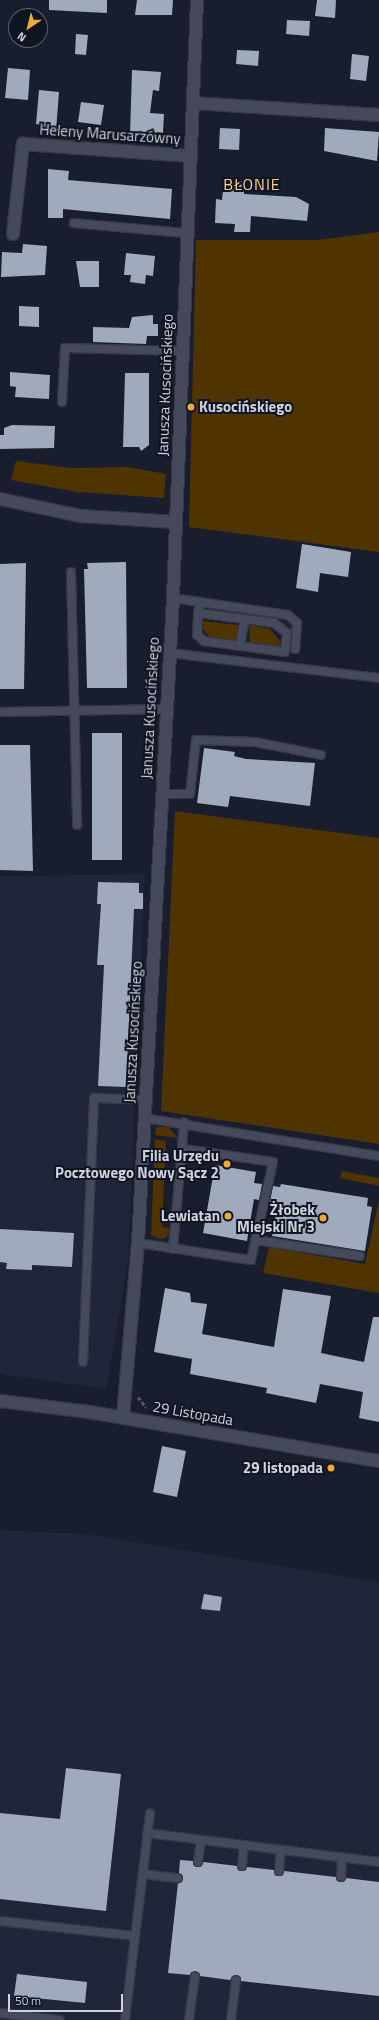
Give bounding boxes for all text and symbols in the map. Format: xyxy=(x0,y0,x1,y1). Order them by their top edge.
north arrow xyxy=(8,8,48,48)
text: N xyxy=(14,28,29,46)
street label: Heleny Marusarzówny xyxy=(39,120,181,148)
district label: BŁONIE xyxy=(223,174,281,194)
street label: Janusza Kusocińskiego xyxy=(154,314,176,456)
place label: Kusocińskiego xyxy=(199,398,292,416)
marker: Kusocińskiego xyxy=(186,402,196,412)
street label: Janusza Kusocińskiego xyxy=(137,637,163,779)
street label: Janusza Kusocińskiego xyxy=(120,961,146,1103)
place label: Filia Urzędu Pocztowego Nowy Sącz 2 xyxy=(55,1146,219,1181)
marker: Filia Urzędu Pocztowego Nowy Sącz 2 xyxy=(222,1159,232,1169)
place label: Żłobek Miejski Nr 3 xyxy=(237,1200,315,1235)
place label: Lewiatan xyxy=(161,1207,220,1225)
marker: Lewiatan xyxy=(223,1211,233,1221)
marker: Żłobek Miejski Nr 3 xyxy=(318,1213,328,1223)
street label: 29 Listopada xyxy=(151,1397,235,1429)
place label: 29 listopada xyxy=(243,1459,323,1477)
marker: 29 listopada xyxy=(326,1463,336,1473)
scale bar xyxy=(10,1986,125,2012)
text: 50 m xyxy=(15,1991,41,2010)

